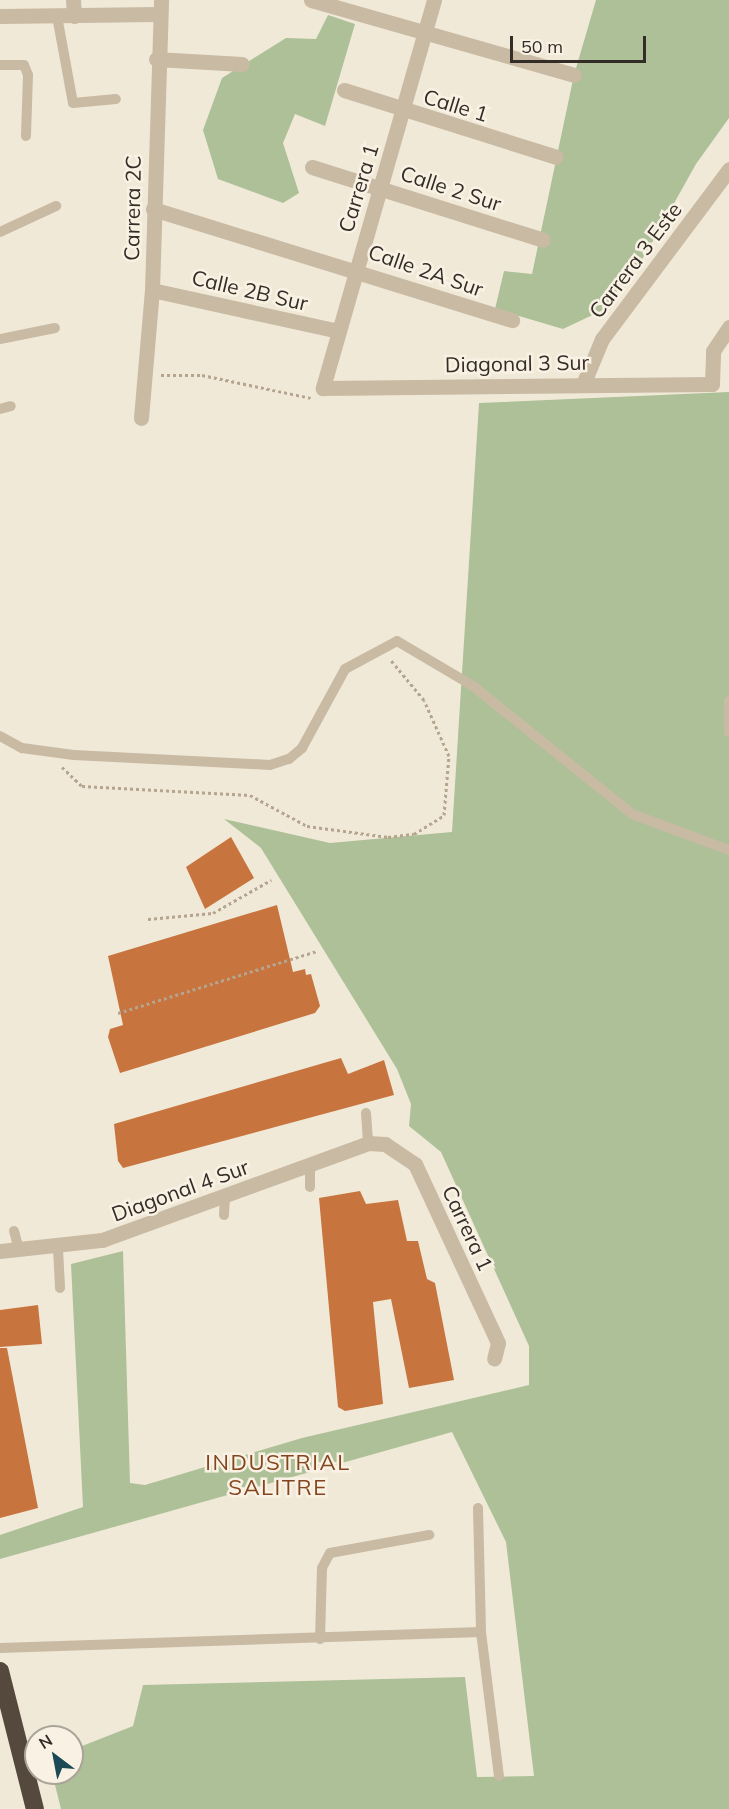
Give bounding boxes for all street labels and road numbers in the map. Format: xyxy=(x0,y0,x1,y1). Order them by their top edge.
street label: Calle 1 xyxy=(421,83,491,127)
street label: Carrera 1 xyxy=(333,141,383,235)
street label: Carrera 2C xyxy=(118,155,146,261)
street label: Calle 2 Sur xyxy=(397,160,505,216)
street label: Carrera 3 Este xyxy=(583,197,687,323)
street label: Calle 2A Sur xyxy=(365,239,487,301)
street label: Calle 2B Sur xyxy=(189,264,311,316)
street label: Diagonal 3 Sur xyxy=(445,349,589,377)
street label: Diagonal 4 Sur xyxy=(108,1153,252,1227)
street label: Carrera 1 xyxy=(437,1181,499,1275)

